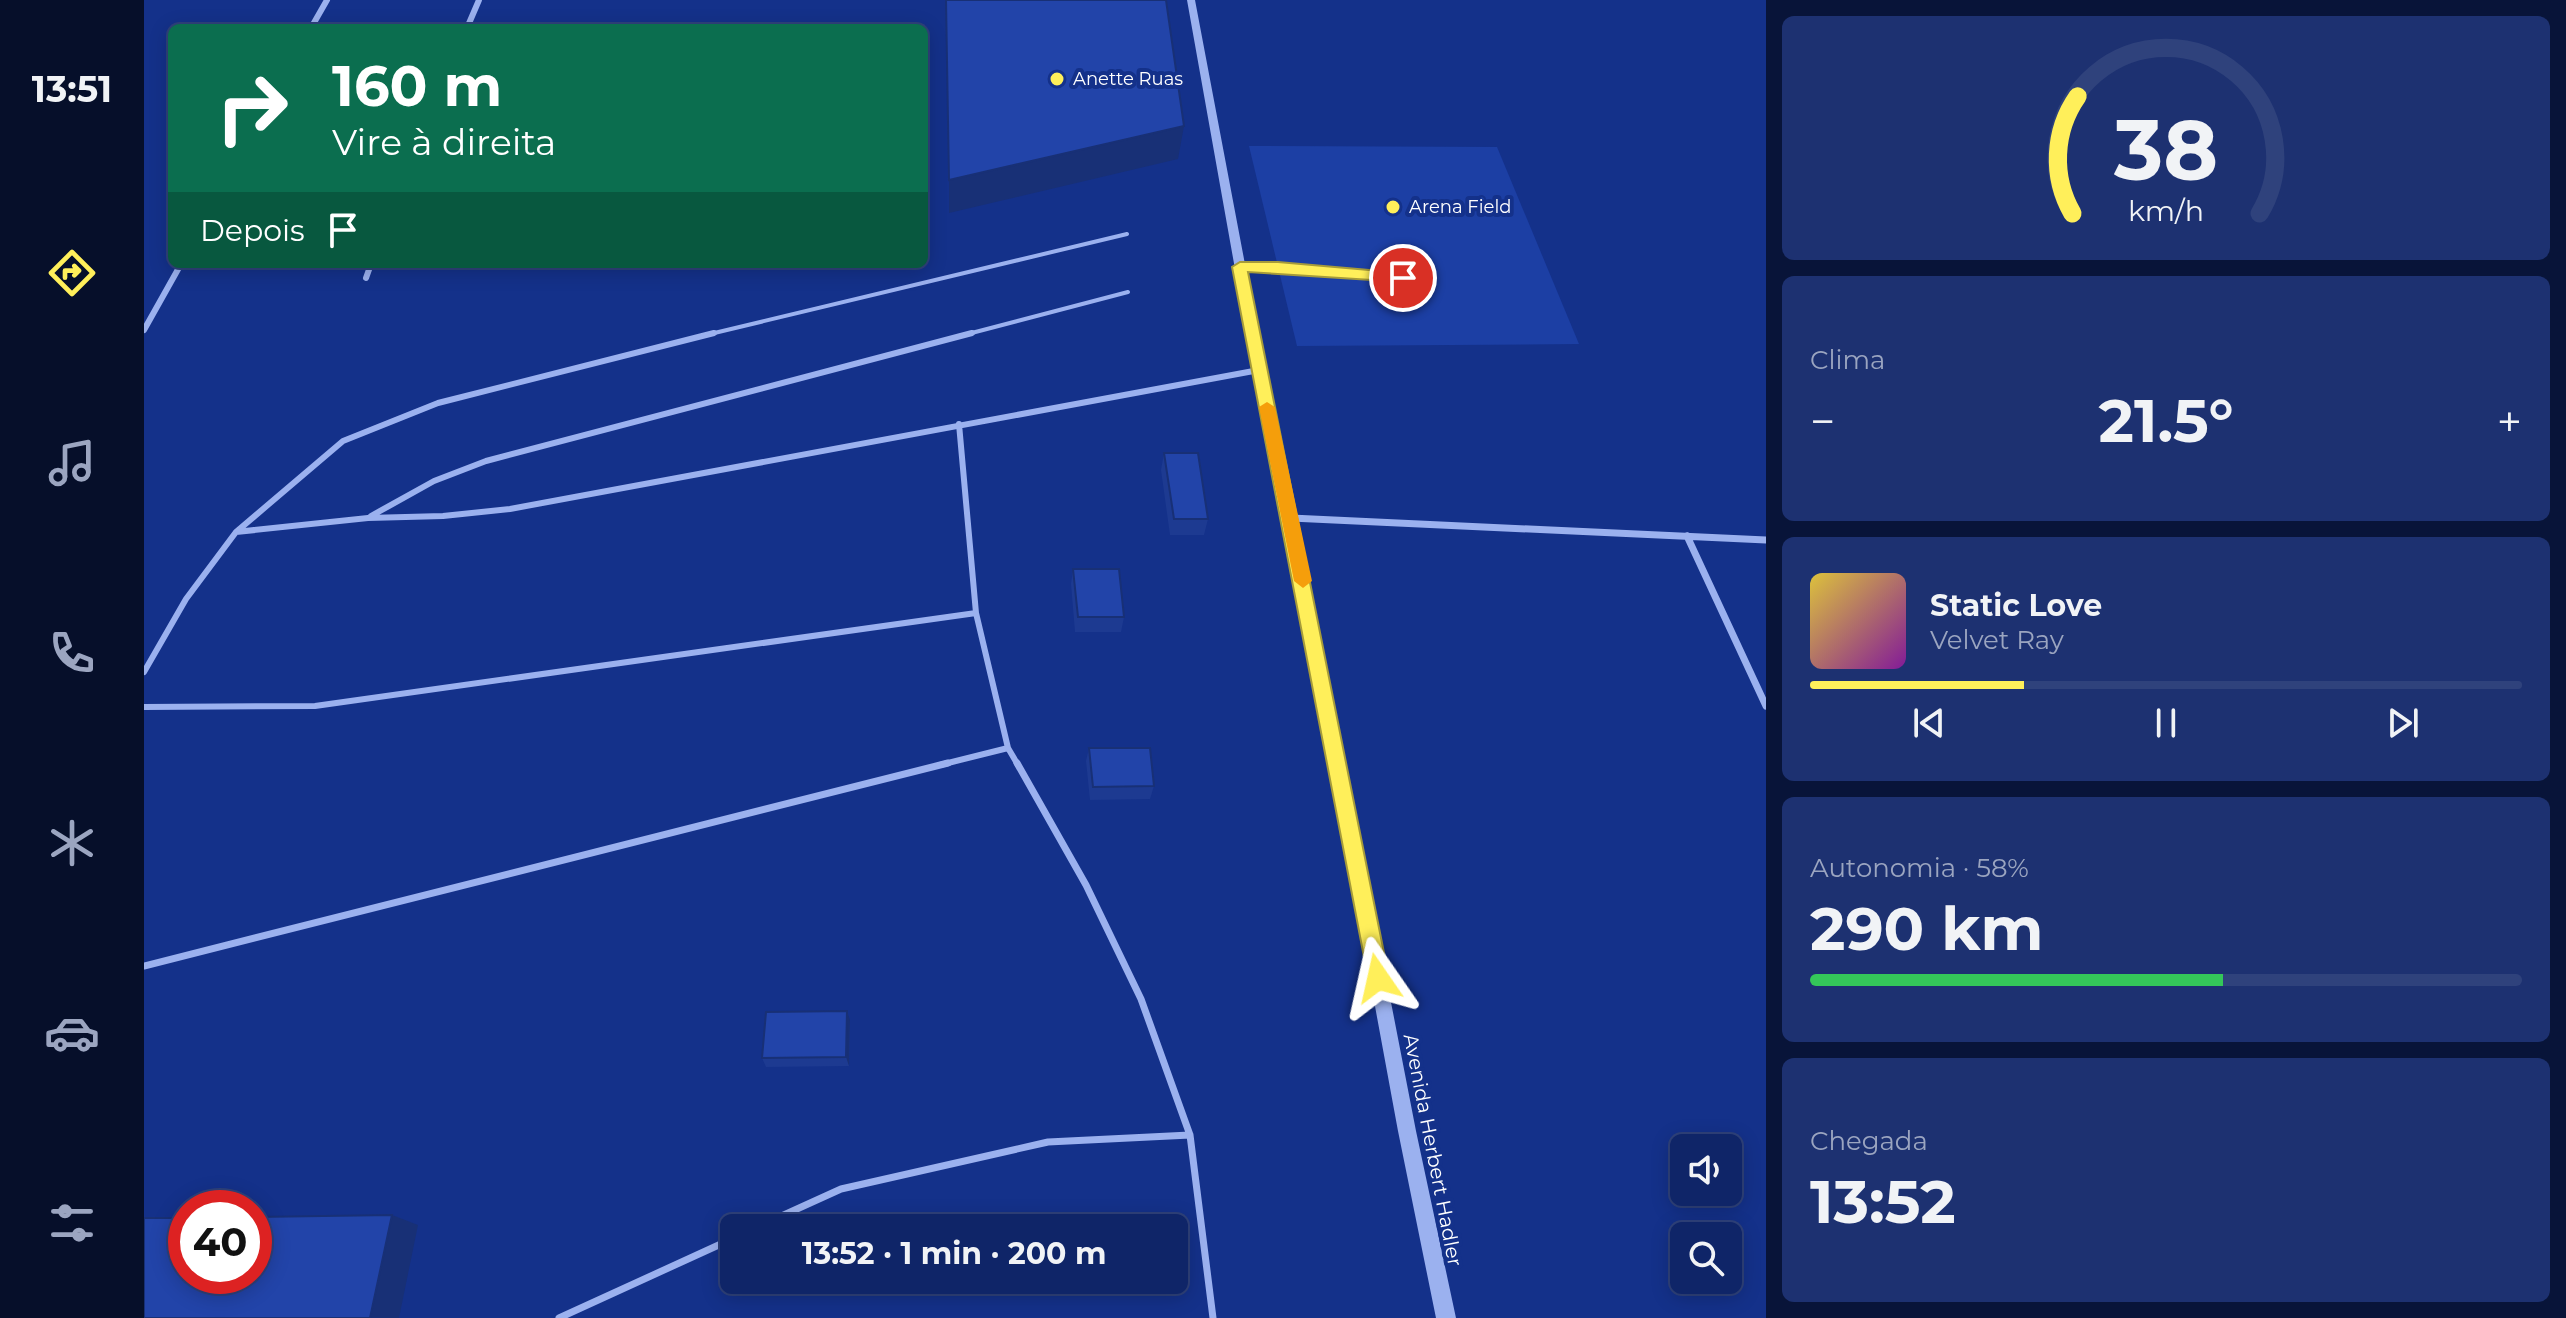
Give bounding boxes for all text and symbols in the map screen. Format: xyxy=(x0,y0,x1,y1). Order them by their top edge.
text: 160 m xyxy=(332,52,502,120)
icon: right xyxy=(200,56,304,160)
text: 13:51 xyxy=(32,67,112,111)
place label: Anette Ruas xyxy=(1073,68,1183,90)
marker: Anette Ruas xyxy=(1048,70,1066,88)
text: 38 xyxy=(2113,99,2218,201)
text: Vire à direita xyxy=(332,120,556,164)
text: km/h xyxy=(2128,193,2204,228)
place label: Arena Field xyxy=(1409,196,1511,218)
marker: Arena Field xyxy=(1384,198,1402,216)
icon: arrive xyxy=(321,208,365,252)
text: Depois xyxy=(200,212,305,249)
pin xyxy=(1369,244,1437,312)
icon: directions xyxy=(44,245,100,301)
icon: arrive xyxy=(1381,256,1425,300)
text: Clima xyxy=(1810,344,1885,376)
text: 21.5° xyxy=(2098,384,2234,457)
text: − xyxy=(1810,394,1835,448)
text: + xyxy=(2497,394,2522,448)
icon: music xyxy=(44,435,100,491)
text: Static Love xyxy=(1930,587,2102,624)
text: Velvet Ray xyxy=(1930,624,2064,656)
icon: phone xyxy=(44,625,100,681)
icon: previous xyxy=(1907,701,1951,745)
icon: pause xyxy=(2144,701,2188,745)
icon: next xyxy=(2381,701,2425,745)
icon: climate xyxy=(44,815,100,871)
text: Autonomia · 58% xyxy=(1810,852,2029,884)
text: 290 km xyxy=(1810,892,2043,965)
position arrow xyxy=(1336,936,1420,1020)
icon: car xyxy=(44,1005,100,1061)
street label: Avenida Herbert Hadler xyxy=(1399,1032,1467,1268)
text: Chegada xyxy=(1810,1125,1928,1157)
map controls xyxy=(1670,1134,1742,1294)
button: sound xyxy=(1670,1134,1742,1206)
text: 13:52 xyxy=(1810,1165,1956,1238)
speed limit sign: 40 xyxy=(168,1190,272,1294)
icon: filters xyxy=(44,1195,100,1251)
button: search xyxy=(1670,1222,1742,1294)
text: 13:52 · 1 min · 200 m xyxy=(802,1235,1106,1272)

